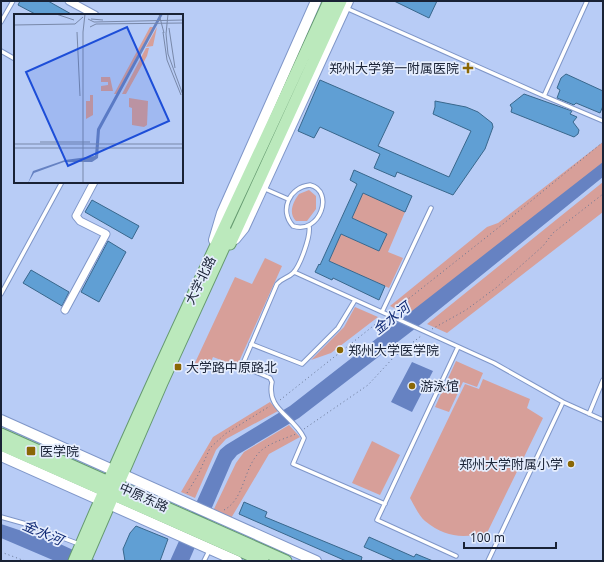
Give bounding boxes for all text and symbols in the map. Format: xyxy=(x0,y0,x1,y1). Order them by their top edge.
inset map xyxy=(14,14,183,183)
place label: 郑州大学第一附属医院 xyxy=(329,59,459,77)
marker: 郑州大学第一附属医院 xyxy=(462,62,474,74)
street label: 大学北路 xyxy=(181,253,219,307)
water label: 金水河 xyxy=(369,296,416,338)
place label: 郑州大学医学院 xyxy=(348,341,439,359)
marker: 郑州大学医学院 xyxy=(335,345,345,355)
place label: 大学路中原路北 xyxy=(186,358,277,376)
marker: 大学路中原路北 xyxy=(173,362,183,372)
place label: 游泳馆 xyxy=(420,377,459,395)
marker: 游泳馆 xyxy=(407,381,417,391)
place label: 医学院 xyxy=(40,442,79,460)
marker: 医学院 xyxy=(25,445,37,457)
place label: 郑州大学附属小学 xyxy=(459,455,563,473)
marker: 郑州大学附属小学 xyxy=(566,459,576,469)
street label: 中原东路 xyxy=(117,478,171,516)
water label: 金水河 xyxy=(20,515,69,550)
scale bar xyxy=(464,524,556,550)
text: 100 m xyxy=(470,529,505,546)

